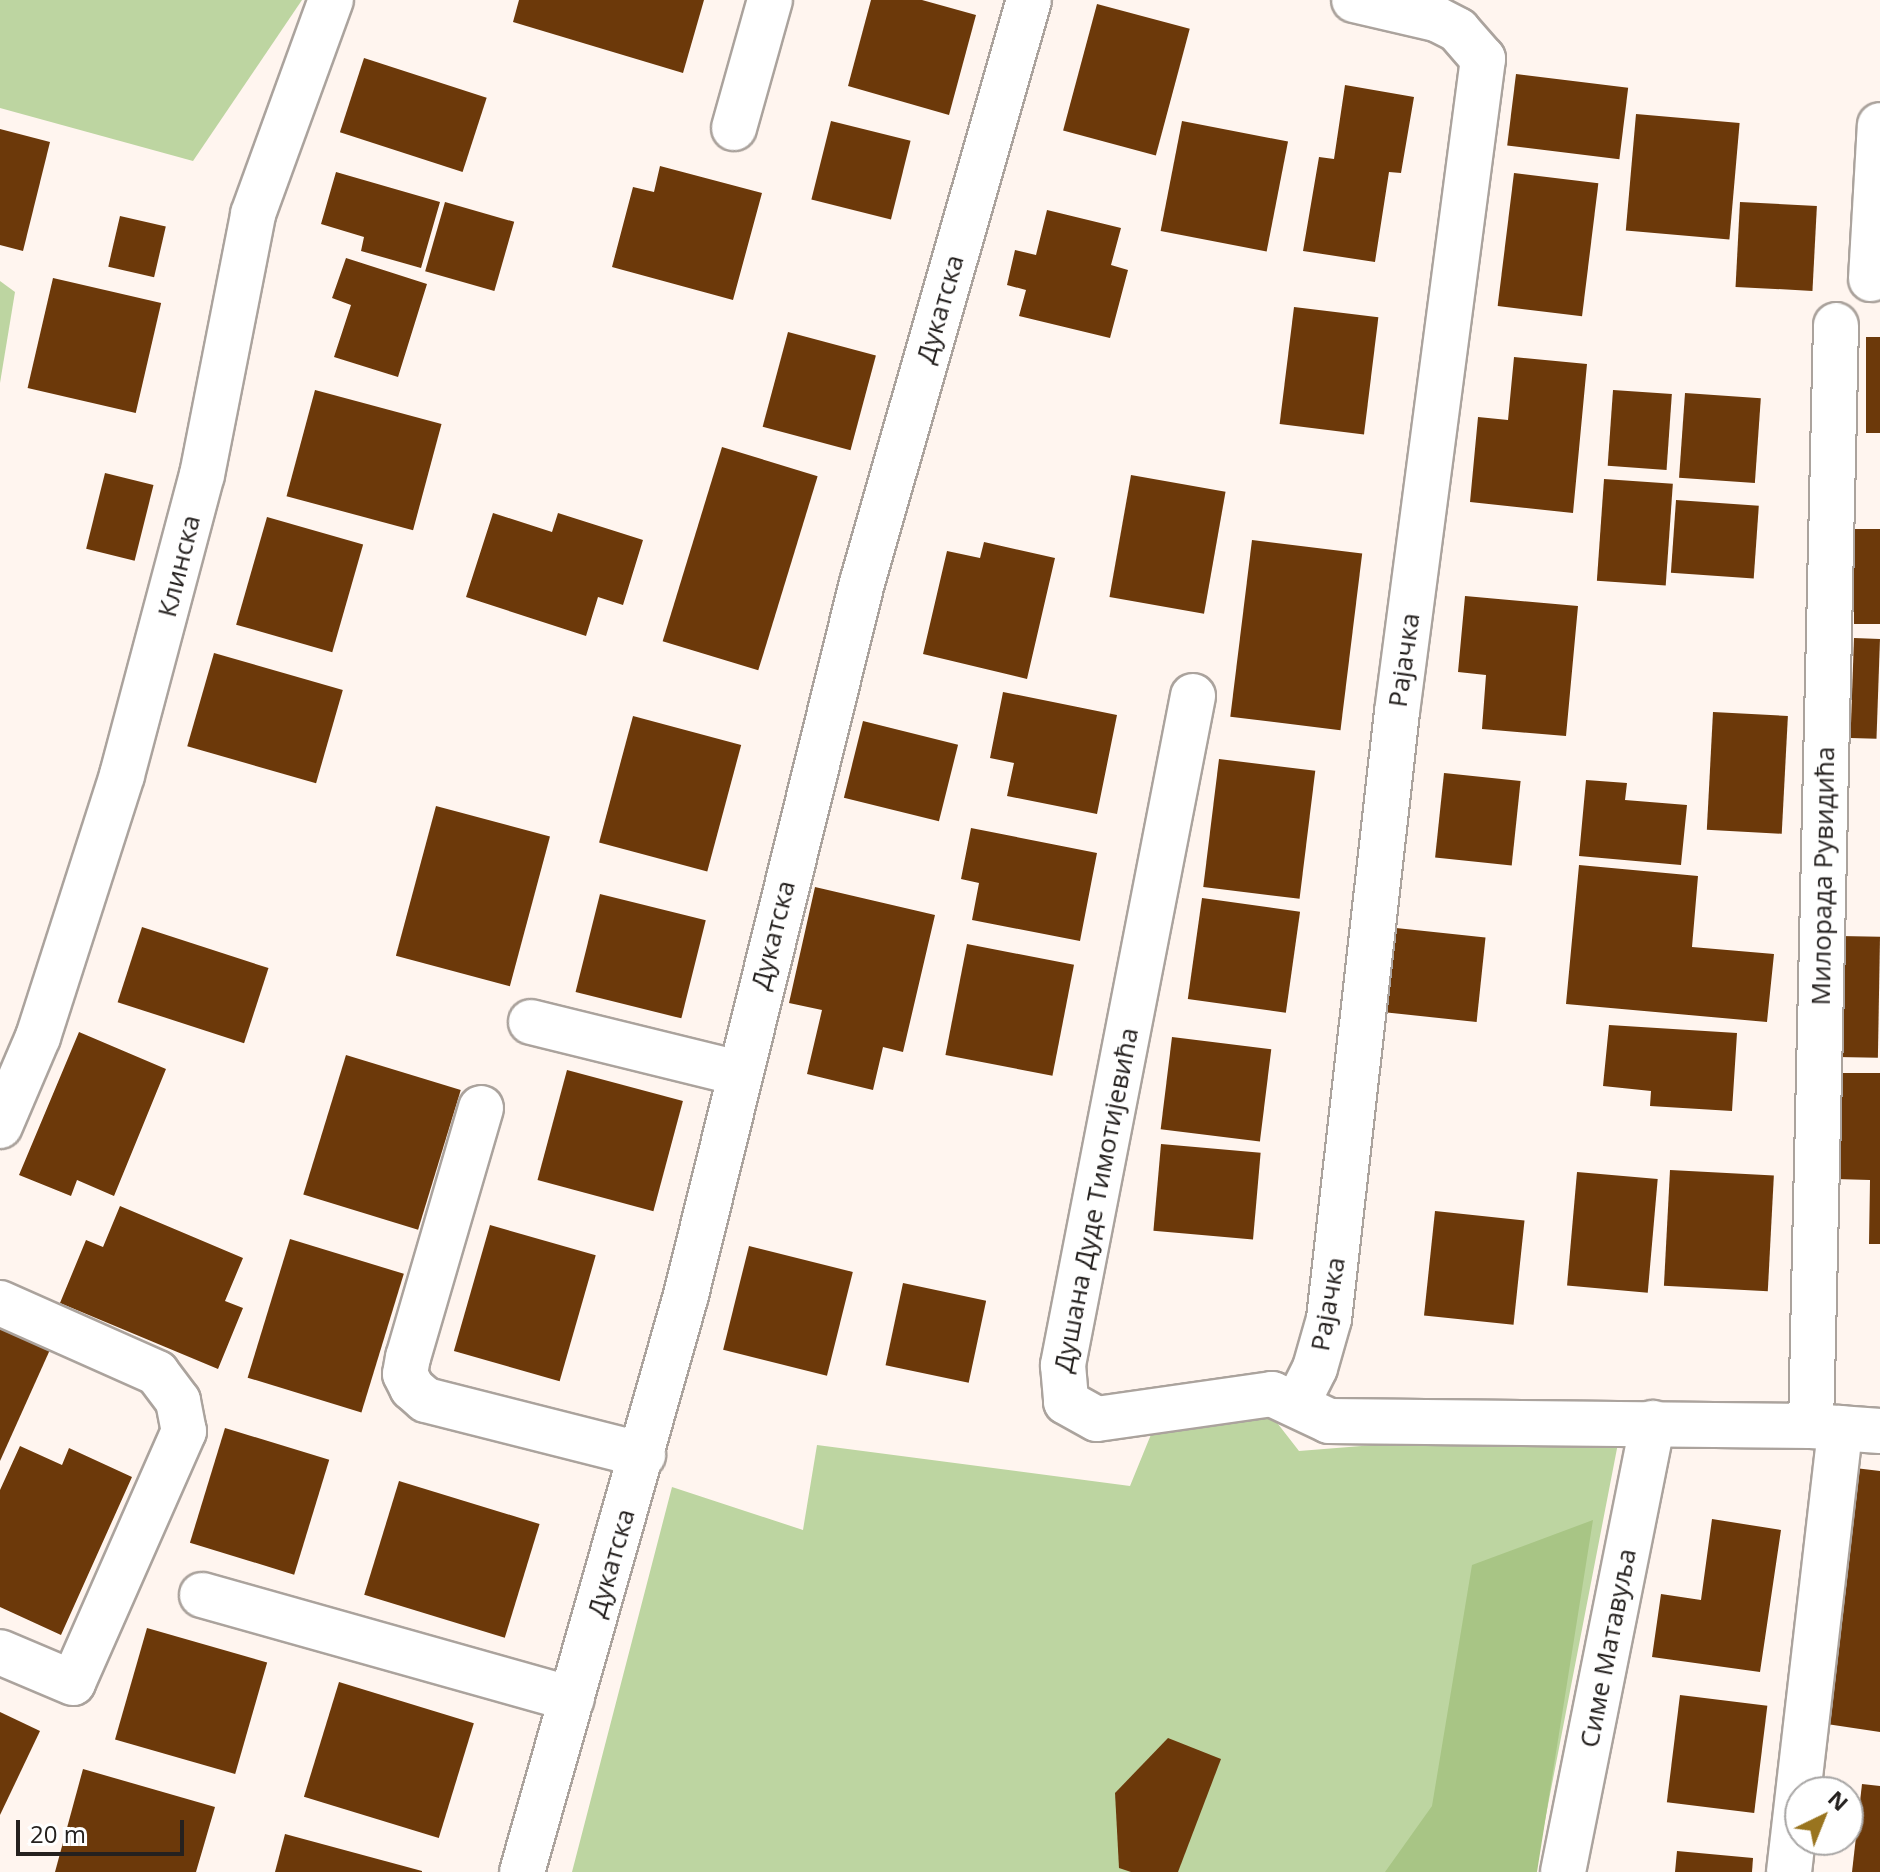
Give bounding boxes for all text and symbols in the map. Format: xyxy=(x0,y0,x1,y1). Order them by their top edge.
street label: Дукатска xyxy=(910,251,970,367)
street label: Клинска xyxy=(151,512,207,620)
street label: Рајачка xyxy=(1382,611,1426,709)
street label: Милорада Рувидића xyxy=(1805,746,1841,1006)
street label: Дукатска xyxy=(744,877,802,993)
street label: Душана Дуде Тимотијевића xyxy=(1047,1025,1145,1375)
street label: Рајачка xyxy=(1304,1255,1352,1353)
street label: Дукатска xyxy=(581,1505,641,1621)
street label: Симе Матавуља xyxy=(1573,1546,1643,1750)
north arrow xyxy=(1784,1776,1864,1856)
text: N xyxy=(1822,1783,1856,1817)
scale bar xyxy=(20,1804,188,1854)
text: 20 m xyxy=(30,1817,86,1850)

